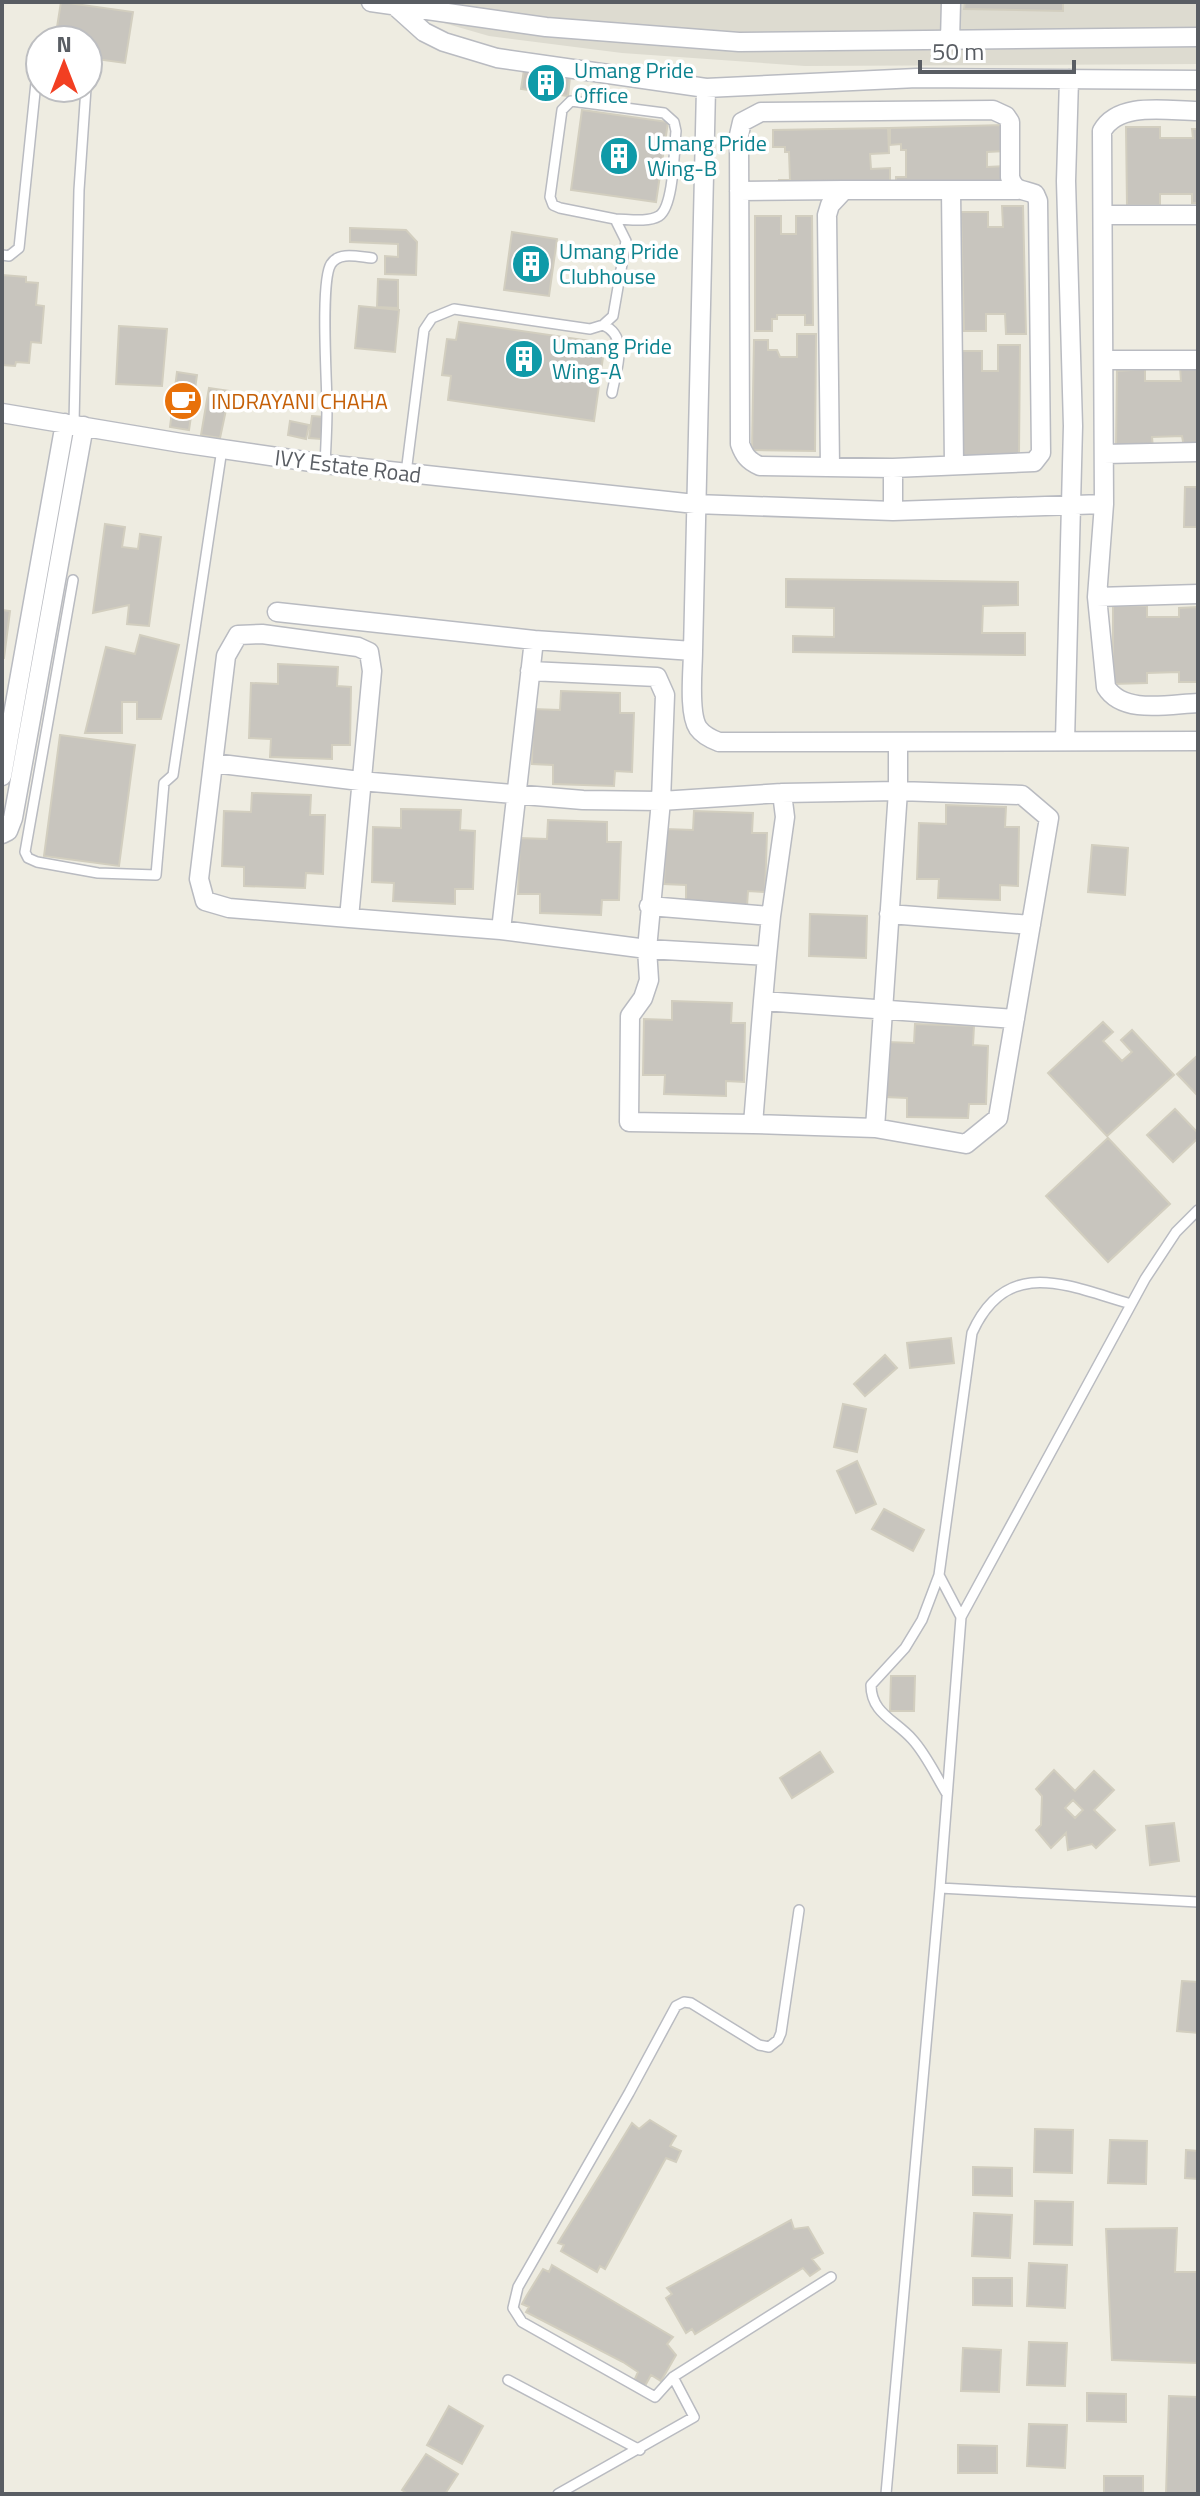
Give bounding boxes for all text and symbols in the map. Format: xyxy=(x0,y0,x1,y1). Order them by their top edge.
north arrow xyxy=(24,24,104,104)
scale bar xyxy=(920,24,1074,74)
text: N xyxy=(56,27,72,61)
text: 50 m xyxy=(932,33,984,69)
place label: Umang Pride Office xyxy=(574,53,694,112)
building icon: Umang Pride Office xyxy=(525,62,567,104)
place label: Umang Pride Wing-B xyxy=(647,126,767,185)
building icon: Umang Pride Wing-B xyxy=(598,135,640,177)
place label: Umang Pride Clubhouse xyxy=(559,234,679,293)
building icon: Umang Pride Clubhouse xyxy=(510,243,552,285)
place label: Umang Pride Wing-A xyxy=(552,329,672,388)
building icon: Umang Pride Wing-A xyxy=(503,338,545,380)
cafe icon: INDRAYANI CHAHA xyxy=(162,380,204,422)
place label: INDRAYANI CHAHA xyxy=(211,384,388,418)
street label: IVY Estate Road xyxy=(273,440,423,492)

